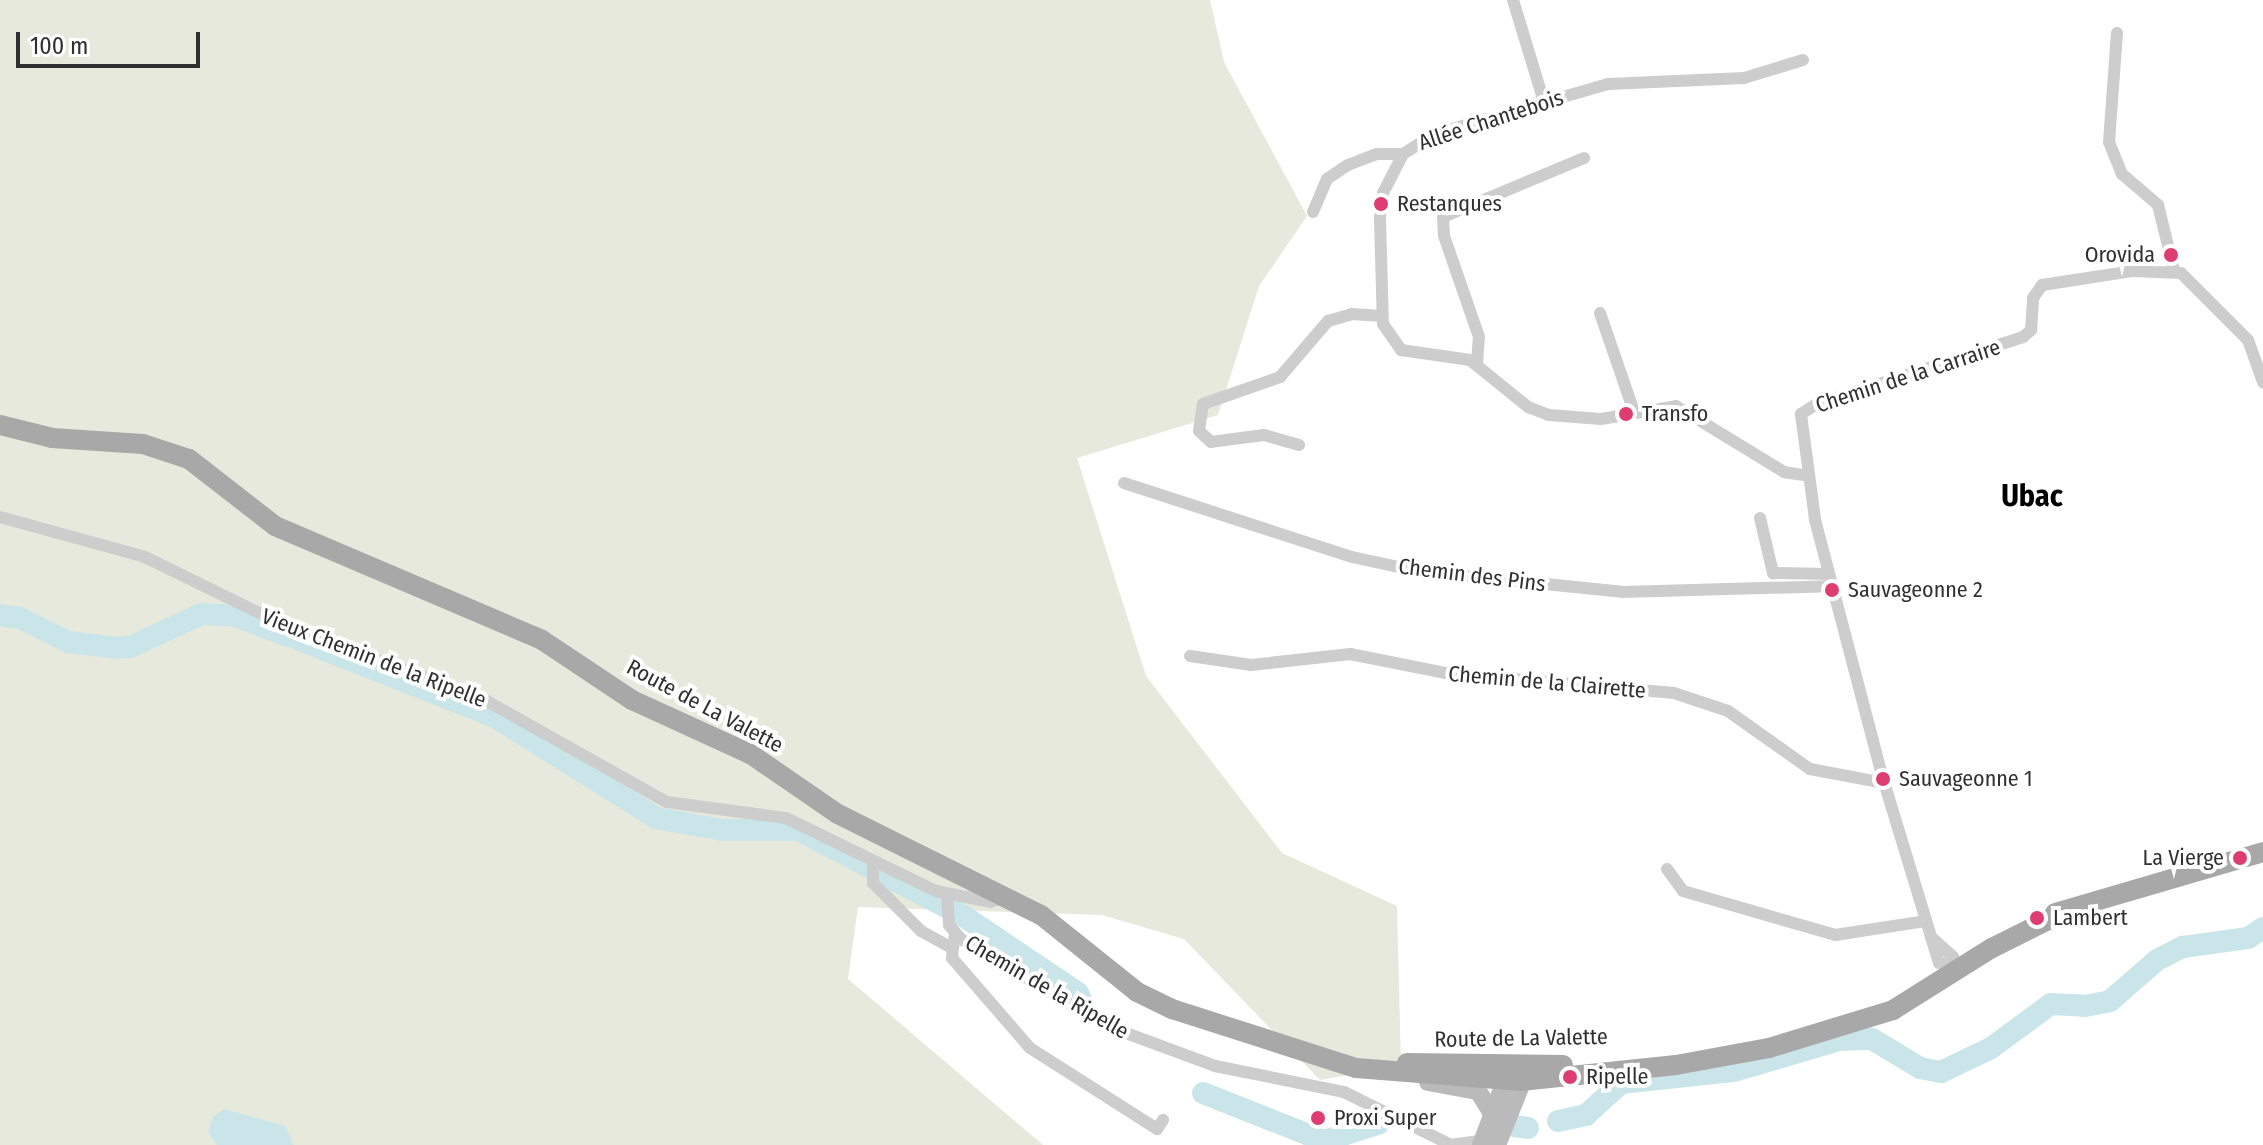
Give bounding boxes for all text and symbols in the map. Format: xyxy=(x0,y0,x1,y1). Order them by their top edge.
scale bar xyxy=(20,16,204,66)
text: 100 m xyxy=(30,32,88,60)
street label: Allée Chantebois xyxy=(1415,84,1567,156)
place label: Restanques xyxy=(1397,191,1502,217)
marker: Restanques xyxy=(1372,195,1390,213)
place label: Orovida xyxy=(2085,242,2155,268)
marker: Orovida xyxy=(2162,246,2180,264)
street label: Chemin de la Carraire xyxy=(1812,334,2004,418)
place label: Transfo xyxy=(1642,401,1708,427)
marker: Transfo xyxy=(1617,405,1635,423)
district label: Ubac xyxy=(2001,478,2063,514)
street label: Chemin des Pins xyxy=(1397,553,1547,597)
place label: Sauvageonne 2 xyxy=(1848,577,1983,603)
marker: Sauvageonne 2 xyxy=(1823,581,1841,599)
street label: Vieux Chemin de la Ripelle xyxy=(258,603,490,713)
street label: Route de La Valette xyxy=(622,654,788,758)
street label: Chemin de la Clairette xyxy=(1447,660,1647,704)
place label: Sauvageonne 1 xyxy=(1899,766,2032,792)
marker: Sauvageonne 1 xyxy=(1874,770,1892,788)
place label: La Vierge xyxy=(2143,845,2224,871)
marker: La Vierge xyxy=(2231,849,2249,867)
place label: Lambert xyxy=(2053,905,2128,931)
marker: Lambert xyxy=(2028,909,2046,927)
street label: Chemin de la Ripelle xyxy=(960,929,1134,1045)
street label: Route de La Valette xyxy=(1434,1023,1608,1053)
place label: Ripelle xyxy=(1586,1064,1648,1090)
marker: Ripelle xyxy=(1561,1068,1579,1086)
place label: Proxi Super xyxy=(1334,1105,1437,1131)
marker: Proxi Super xyxy=(1309,1109,1327,1127)

